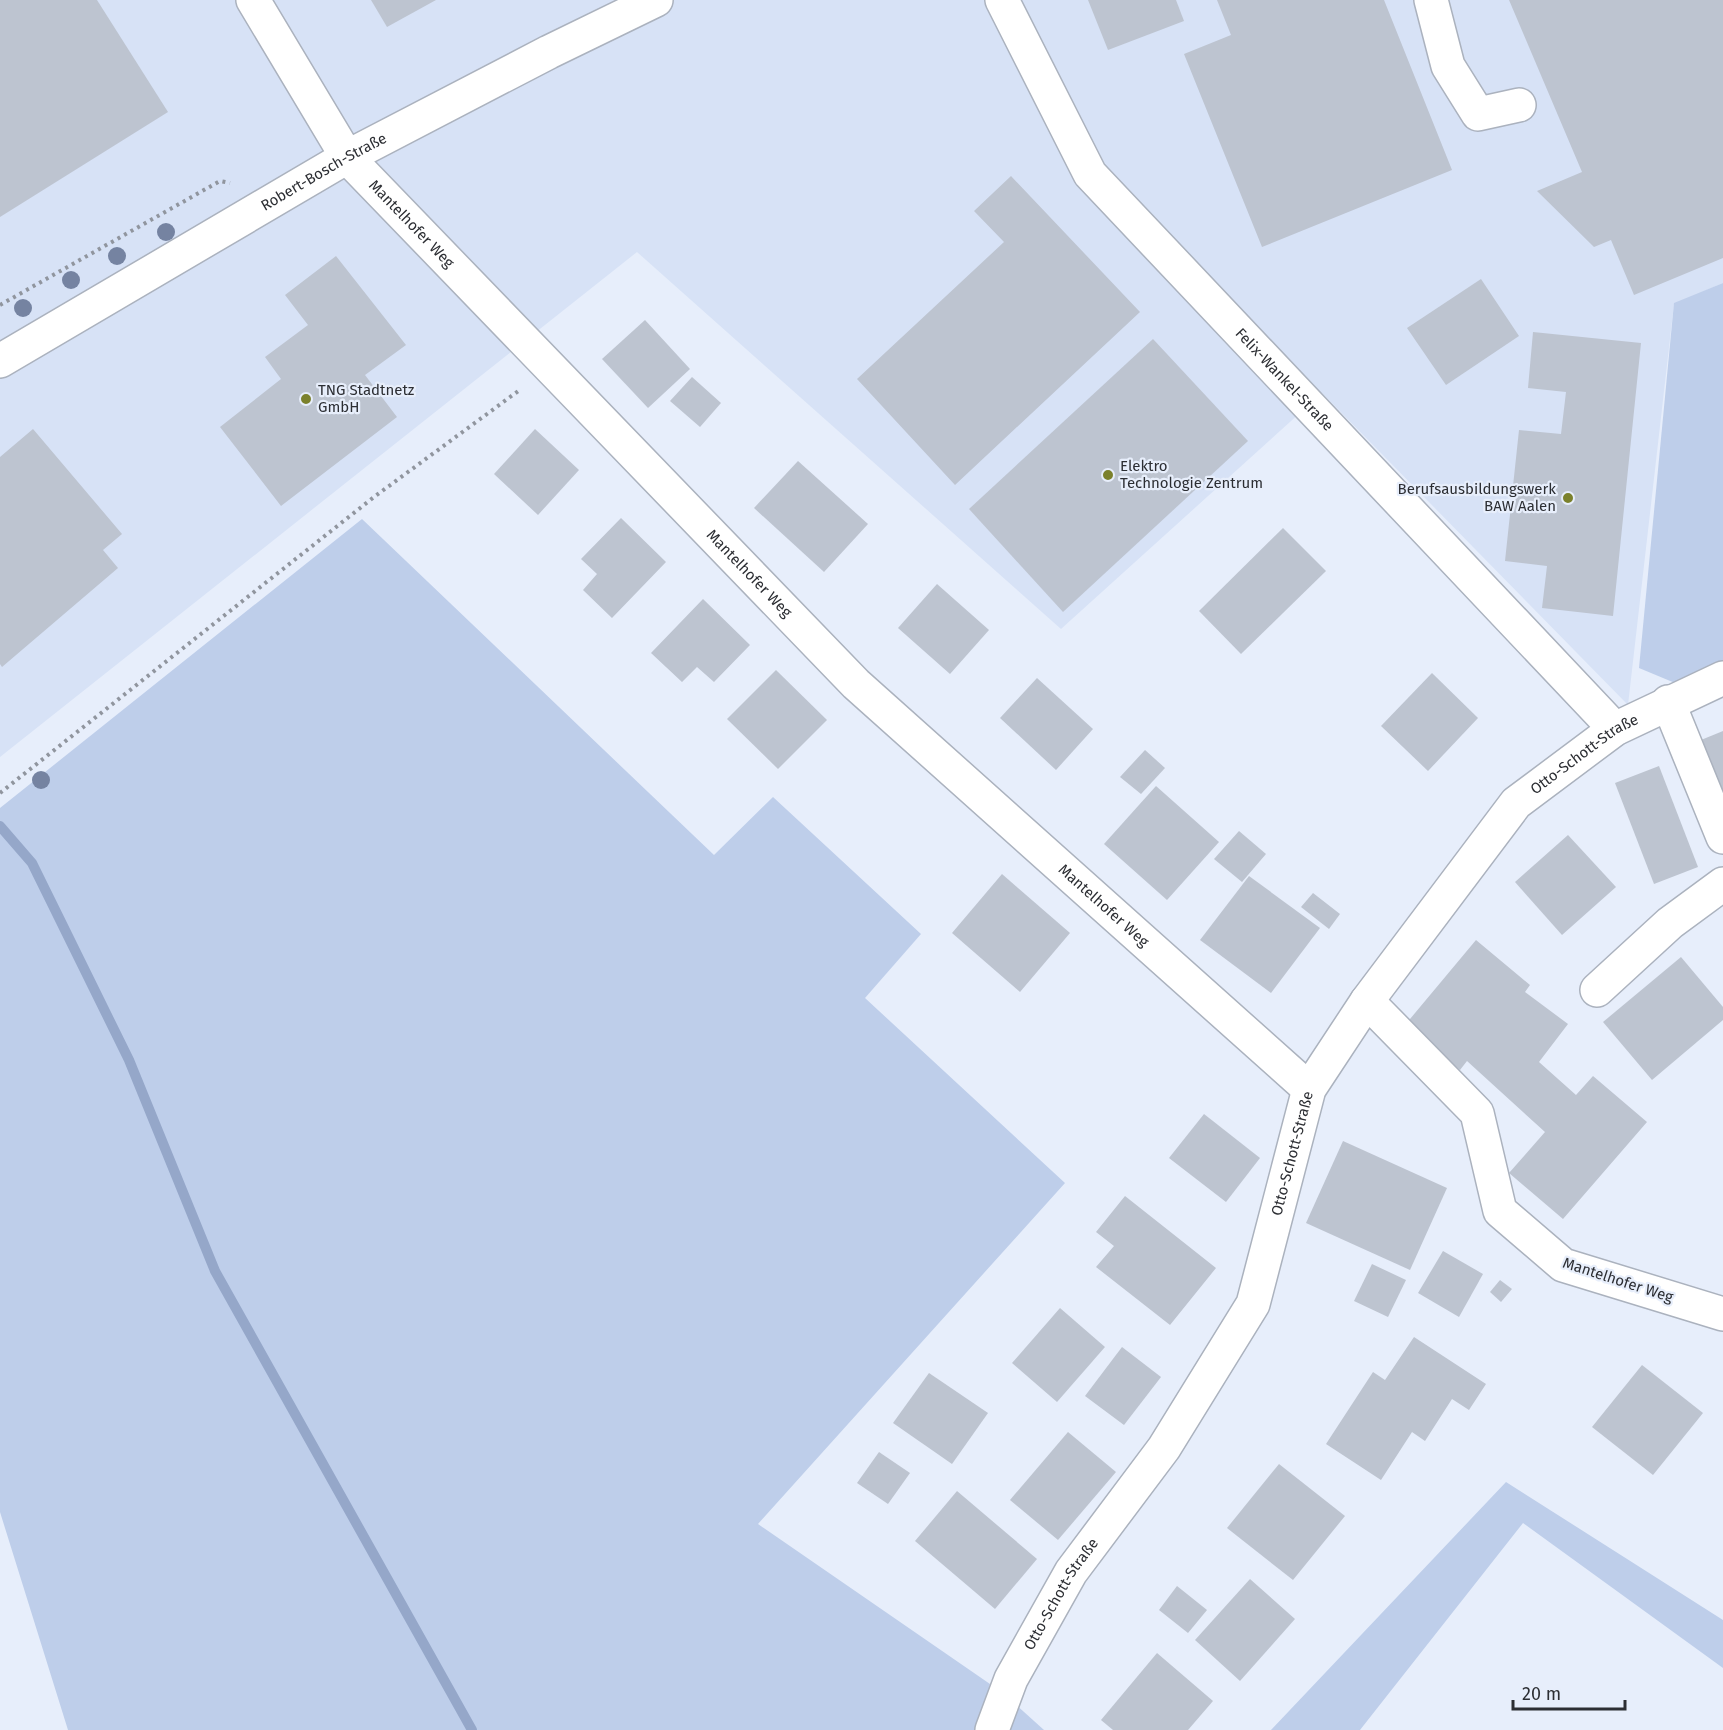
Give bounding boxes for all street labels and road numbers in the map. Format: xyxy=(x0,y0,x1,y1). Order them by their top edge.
street label: Robert-Bosch-Straße xyxy=(258,129,390,215)
street label: Mantelhofer Weg xyxy=(365,176,458,272)
street label: Felix-Wankel-Straße xyxy=(1232,324,1337,435)
street label: Mantelhofer Weg xyxy=(703,526,796,621)
street label: Otto-Schott-Straße xyxy=(1527,710,1641,798)
street label: Mantelhofer Weg xyxy=(1055,860,1153,951)
street label: Otto-Schott-Straße xyxy=(1267,1089,1317,1218)
street label: Mantelhofer Weg xyxy=(1561,1254,1676,1306)
street label: Otto-Schott-Straße xyxy=(1020,1535,1102,1653)

